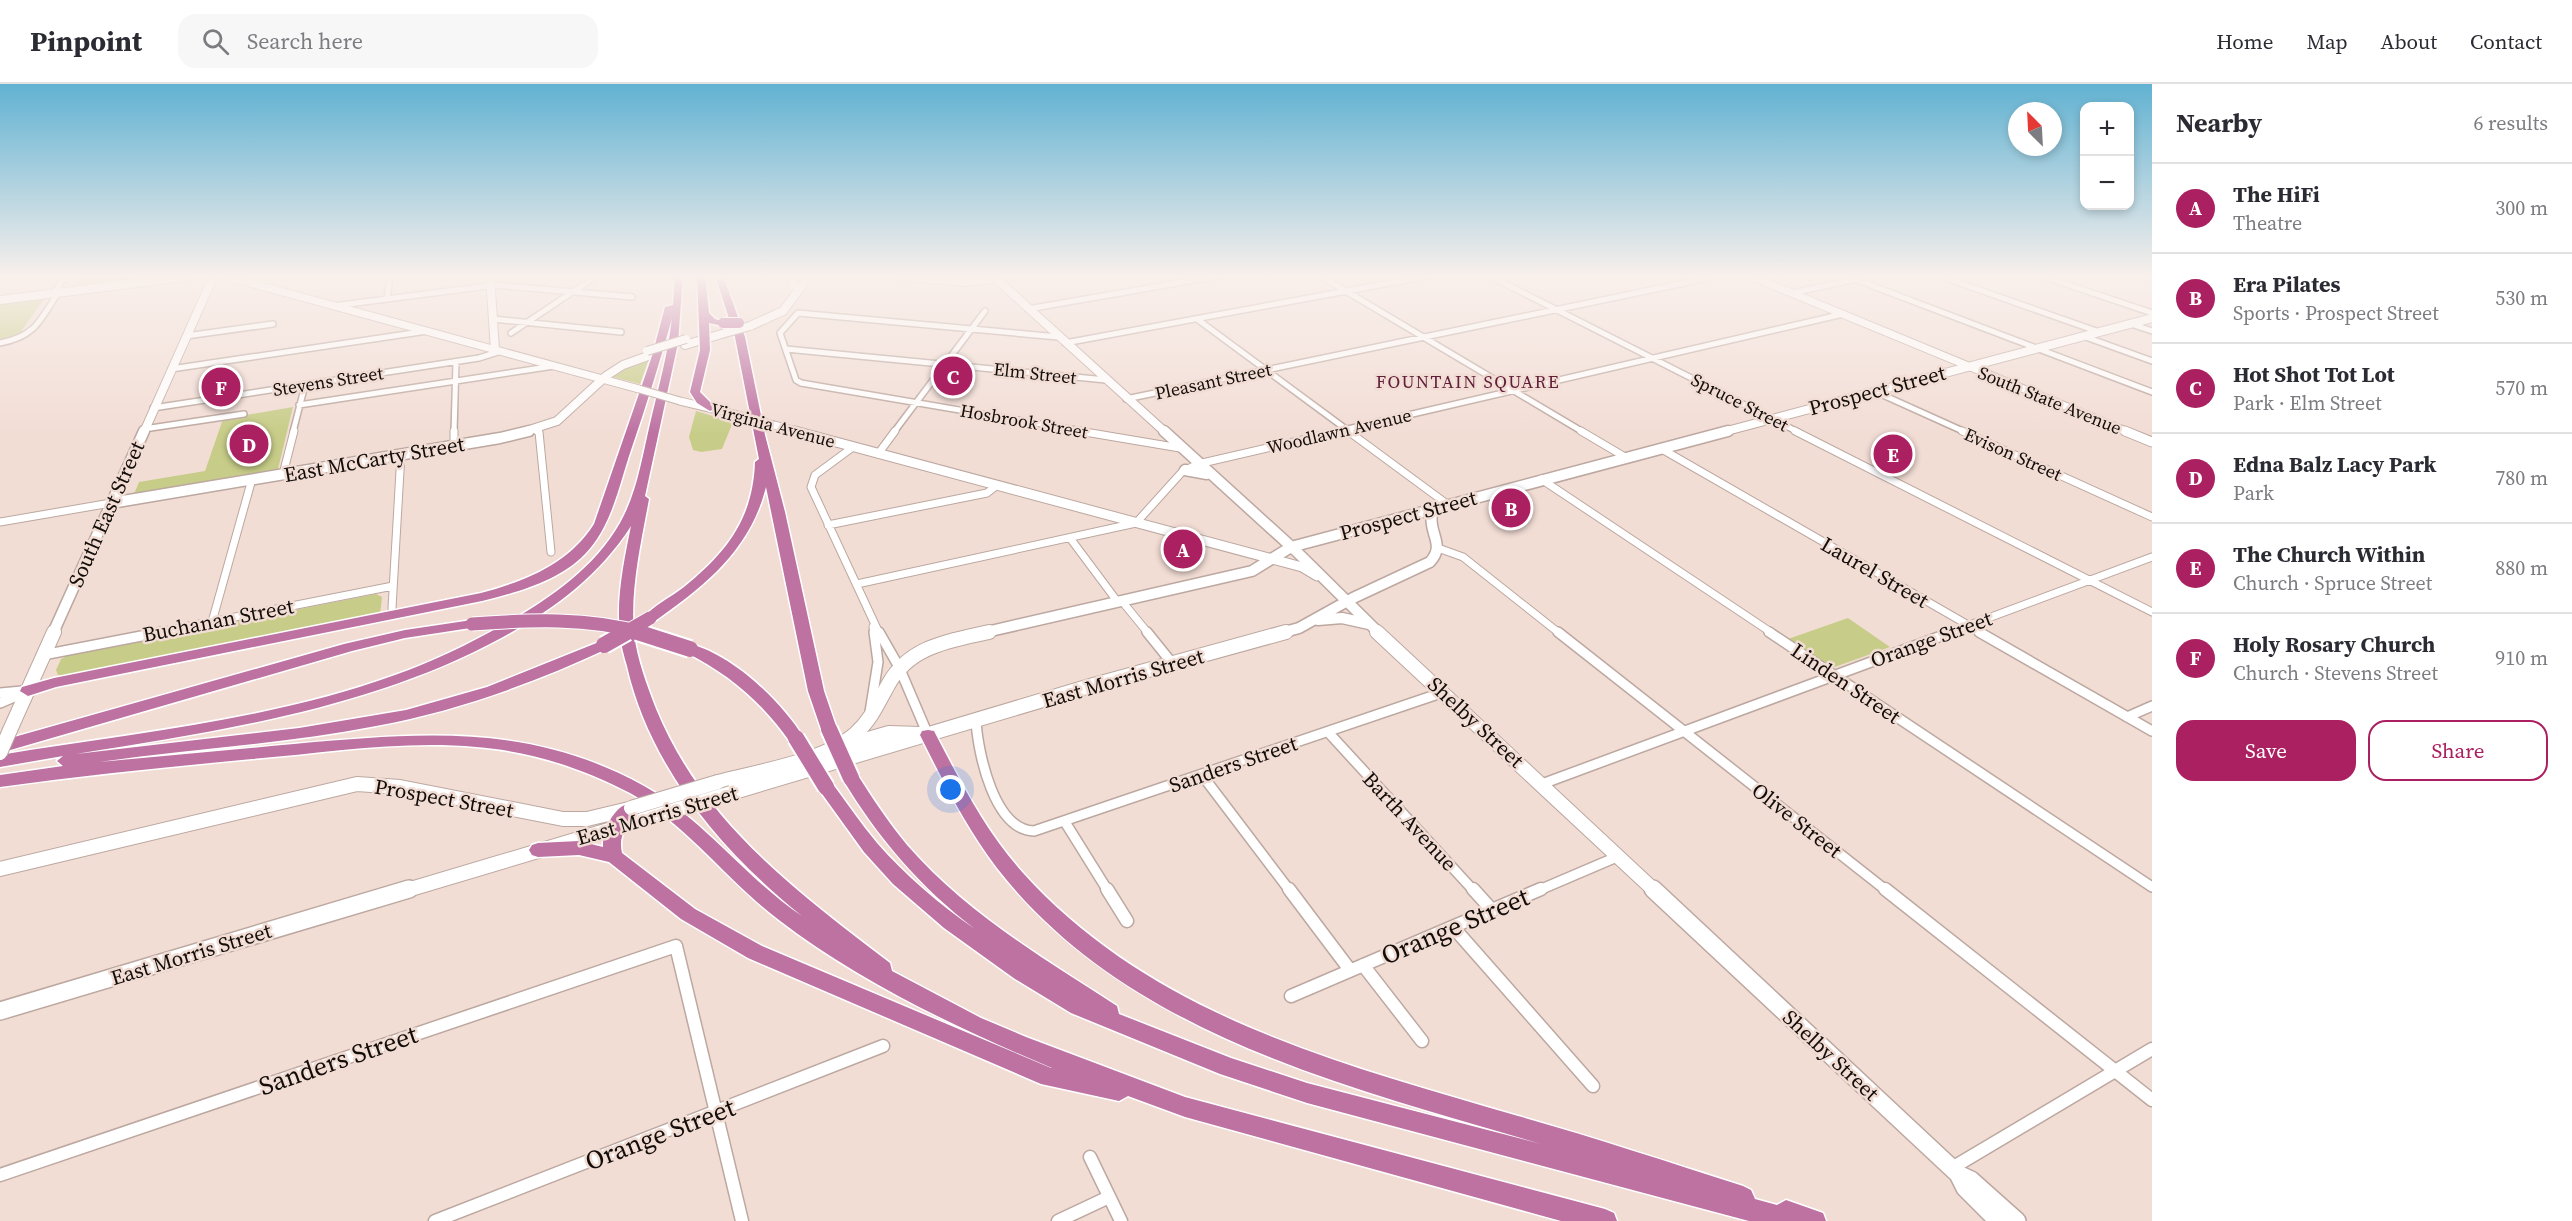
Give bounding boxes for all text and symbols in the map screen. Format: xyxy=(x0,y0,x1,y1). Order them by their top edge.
search box xyxy=(178,14,598,68)
text: Pinpoint xyxy=(30,22,142,60)
icon: search xyxy=(199,25,232,58)
text: Search here xyxy=(247,26,363,56)
text: Home xyxy=(2216,27,2274,56)
text: Map xyxy=(2307,27,2348,56)
text: About xyxy=(2381,27,2437,56)
text: Contact xyxy=(2470,27,2542,56)
north arrow xyxy=(2008,102,2062,156)
map controls xyxy=(2080,102,2134,210)
button: + xyxy=(2080,102,2134,156)
text: Nearby xyxy=(2176,105,2262,141)
text: 6 results xyxy=(2473,109,2548,137)
button: − xyxy=(2080,156,2134,210)
text: The HiFi xyxy=(2233,179,2320,209)
text: A xyxy=(2189,194,2202,222)
text: 300 m xyxy=(2495,194,2548,222)
text: Theatre xyxy=(2233,209,2302,237)
text: Era Pilates xyxy=(2233,269,2341,299)
text: B xyxy=(2189,284,2202,312)
text: 530 m xyxy=(2495,284,2548,312)
text: Sports · Prospect Street xyxy=(2233,299,2439,327)
pin: C xyxy=(934,354,972,398)
street label: Elm Street xyxy=(992,356,1078,390)
street label: Pleasant Street xyxy=(1152,356,1274,406)
street label: Prospect Street xyxy=(1805,358,1949,422)
text: Hot Shot Tot Lot xyxy=(2233,359,2395,389)
street label: Stevens Street xyxy=(271,360,385,402)
street label: South State Avenue xyxy=(1975,360,2125,440)
pin: F xyxy=(202,364,240,410)
street label: Spruce Street xyxy=(1687,367,1793,437)
district label: FOUNTAIN SQUARE xyxy=(1376,369,1560,394)
text: C xyxy=(2189,374,2202,402)
text: 570 m xyxy=(2495,374,2548,402)
text: Park · Elm Street xyxy=(2233,389,2382,417)
street label: Virginia Avenue xyxy=(708,396,838,454)
street label: Hosbrook Street xyxy=(958,397,1090,445)
street label: Woodlawn Avenue xyxy=(1264,402,1414,460)
street label: Evison Street xyxy=(1960,421,2066,487)
pin: D xyxy=(230,422,268,466)
street label: East McCarty Street xyxy=(281,429,467,489)
pin: E xyxy=(1874,432,1912,476)
street label: South East Street xyxy=(61,436,151,592)
text: Edna Balz Lacy Park xyxy=(2233,449,2437,479)
text: D xyxy=(2188,464,2203,492)
text: 780 m xyxy=(2495,464,2548,492)
text: Park xyxy=(2233,479,2274,507)
street label: Prospect Street xyxy=(1336,483,1480,547)
pin: B xyxy=(1492,486,1530,530)
pin: A xyxy=(1164,526,1202,572)
street label: Laurel Street xyxy=(1816,529,1934,615)
text: The Church Within xyxy=(2233,539,2425,569)
text: E xyxy=(2190,554,2201,582)
text: 880 m xyxy=(2495,554,2548,582)
text: Church · Spruce Street xyxy=(2233,569,2432,597)
street label: Buchanan Street xyxy=(140,591,296,649)
street label: Orange Street xyxy=(1866,604,1996,674)
text: Holy Rosary Church xyxy=(2233,629,2435,659)
street label: Linden Street xyxy=(1786,636,1906,730)
street label: East Morris Street xyxy=(1039,641,1207,715)
text: F xyxy=(2190,644,2201,672)
text: 910 m xyxy=(2495,644,2548,672)
text: Church · Stevens Street xyxy=(2233,659,2438,687)
street label: Shelby Street xyxy=(1422,670,1531,774)
button: Save xyxy=(2176,720,2356,781)
button: Share xyxy=(2368,720,2548,781)
street label: Sanders Street xyxy=(1165,728,1301,799)
street label: Barth Avenue xyxy=(1356,765,1464,877)
street label: Prospect Street xyxy=(372,772,516,825)
your location xyxy=(936,775,965,804)
street label: Olive Street xyxy=(1746,776,1848,865)
street label: East Morris Street xyxy=(573,778,741,852)
street label: Orange Street xyxy=(1375,878,1535,973)
street label: East Morris Street xyxy=(107,916,275,992)
street label: Shelby Street xyxy=(1777,1003,1886,1107)
street label: Sanders Street xyxy=(254,1016,423,1104)
street label: Orange Street xyxy=(580,1089,741,1179)

